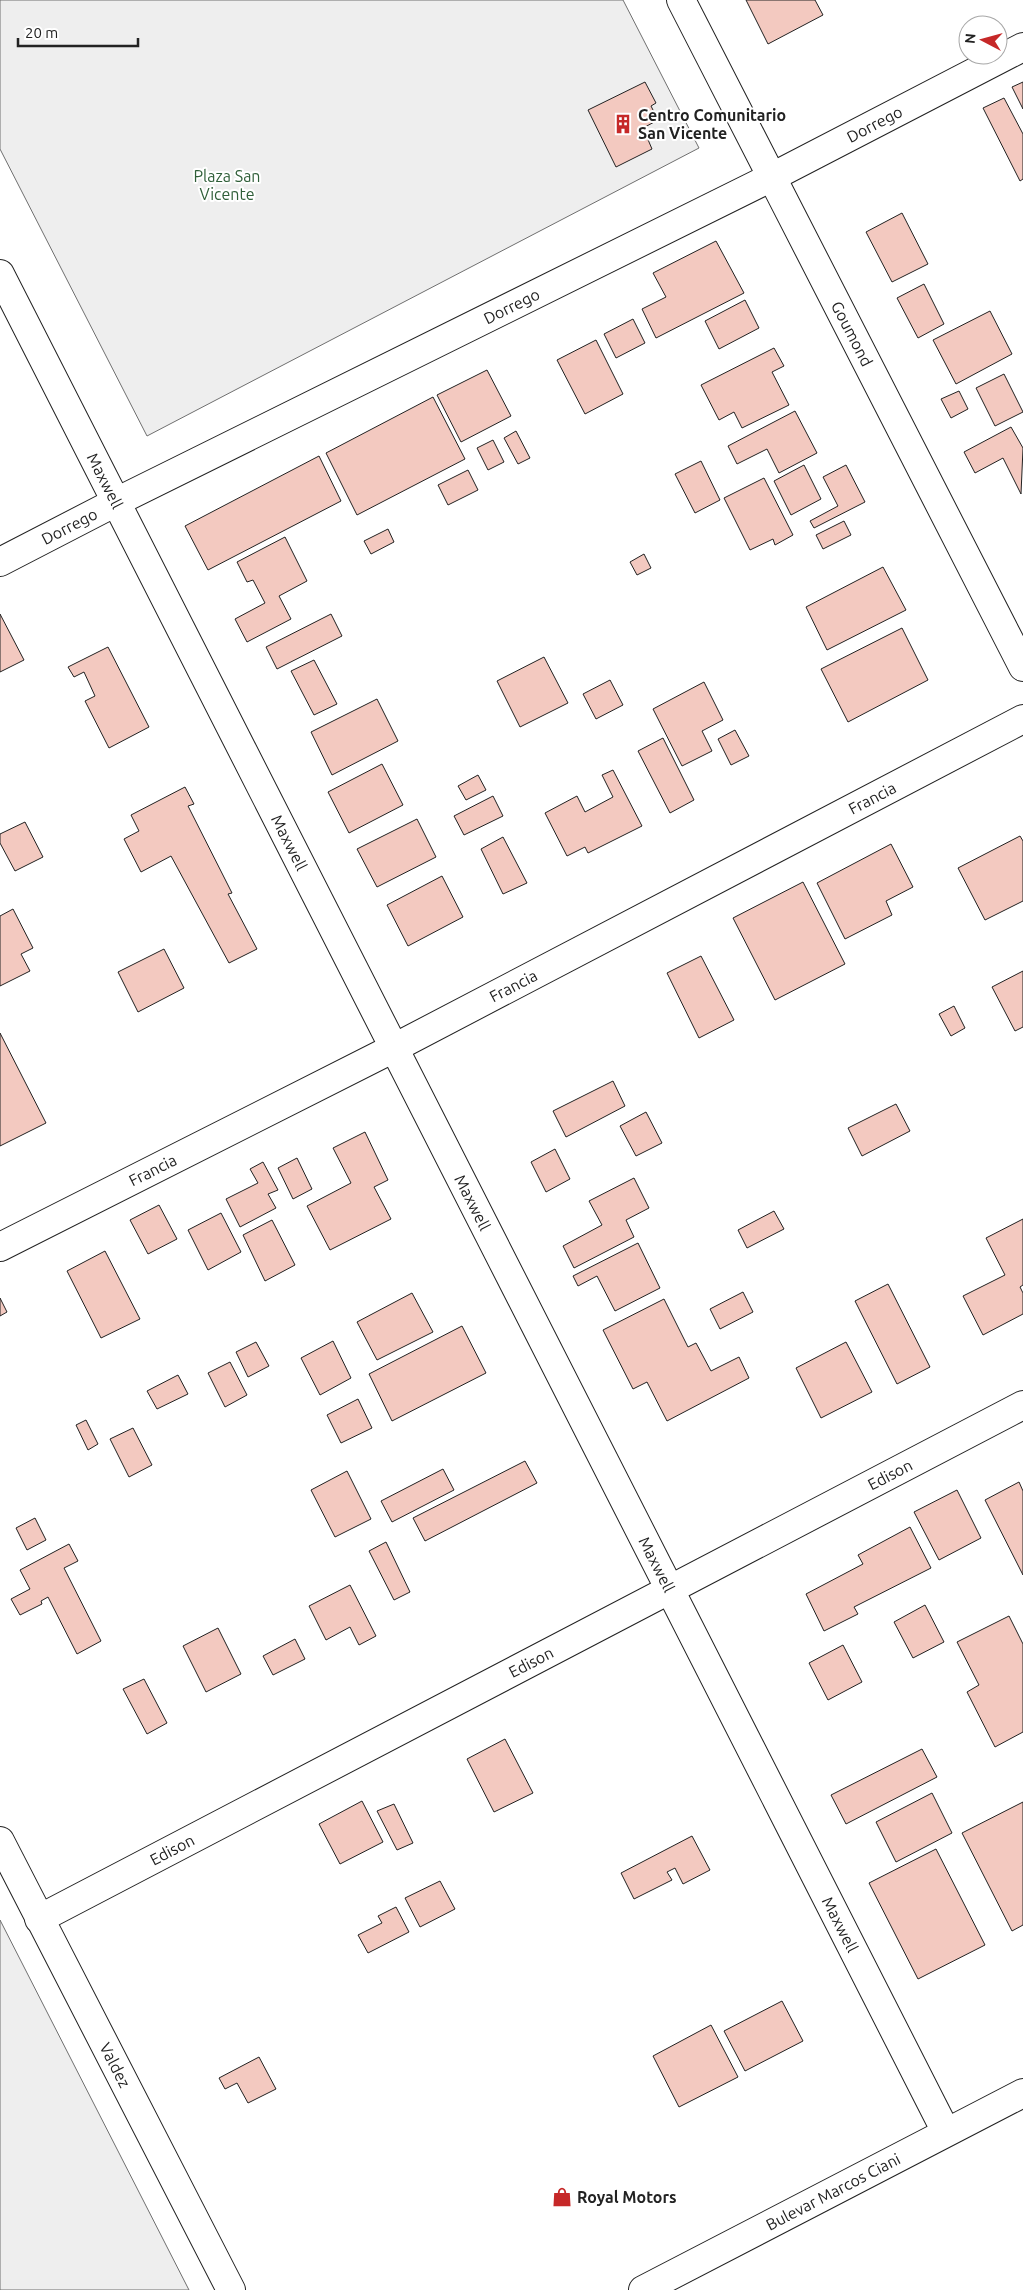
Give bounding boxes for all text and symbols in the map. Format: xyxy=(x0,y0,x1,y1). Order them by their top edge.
scale bar xyxy=(18,15,138,47)
north arrow xyxy=(958,15,1008,65)
text: 20 m xyxy=(25,24,58,41)
text: N xyxy=(962,33,979,45)
street label: Dorrego xyxy=(844,102,905,146)
place label: Centro Comunitario San Vicente xyxy=(638,106,786,142)
building icon: Centro Comunitario San Vicente xyxy=(612,113,634,135)
park label: Plaza San Vicente xyxy=(194,167,261,203)
street label: Dorrego xyxy=(481,285,543,327)
street label: Goumond xyxy=(828,298,876,369)
street label: Maxwell xyxy=(84,450,127,512)
street label: Dorrego xyxy=(38,504,100,548)
street label: Francia xyxy=(845,778,899,818)
street label: Maxwell xyxy=(268,812,311,873)
street label: Francia xyxy=(486,966,540,1005)
street label: Francia xyxy=(126,1150,180,1189)
street label: Maxwell xyxy=(451,1172,494,1233)
street label: Edison xyxy=(865,1456,915,1494)
street label: Maxwell xyxy=(635,1534,679,1595)
street label: Edison xyxy=(506,1643,556,1681)
street label: Edison xyxy=(147,1831,197,1869)
street label: Maxwell xyxy=(819,1894,862,1955)
street label: Valdez xyxy=(96,2040,134,2091)
street label: Bulevar Marcos Ciani xyxy=(763,2149,903,2234)
shop icon: Royal Motors xyxy=(551,2186,573,2208)
place label: Royal Motors xyxy=(577,2188,677,2206)

